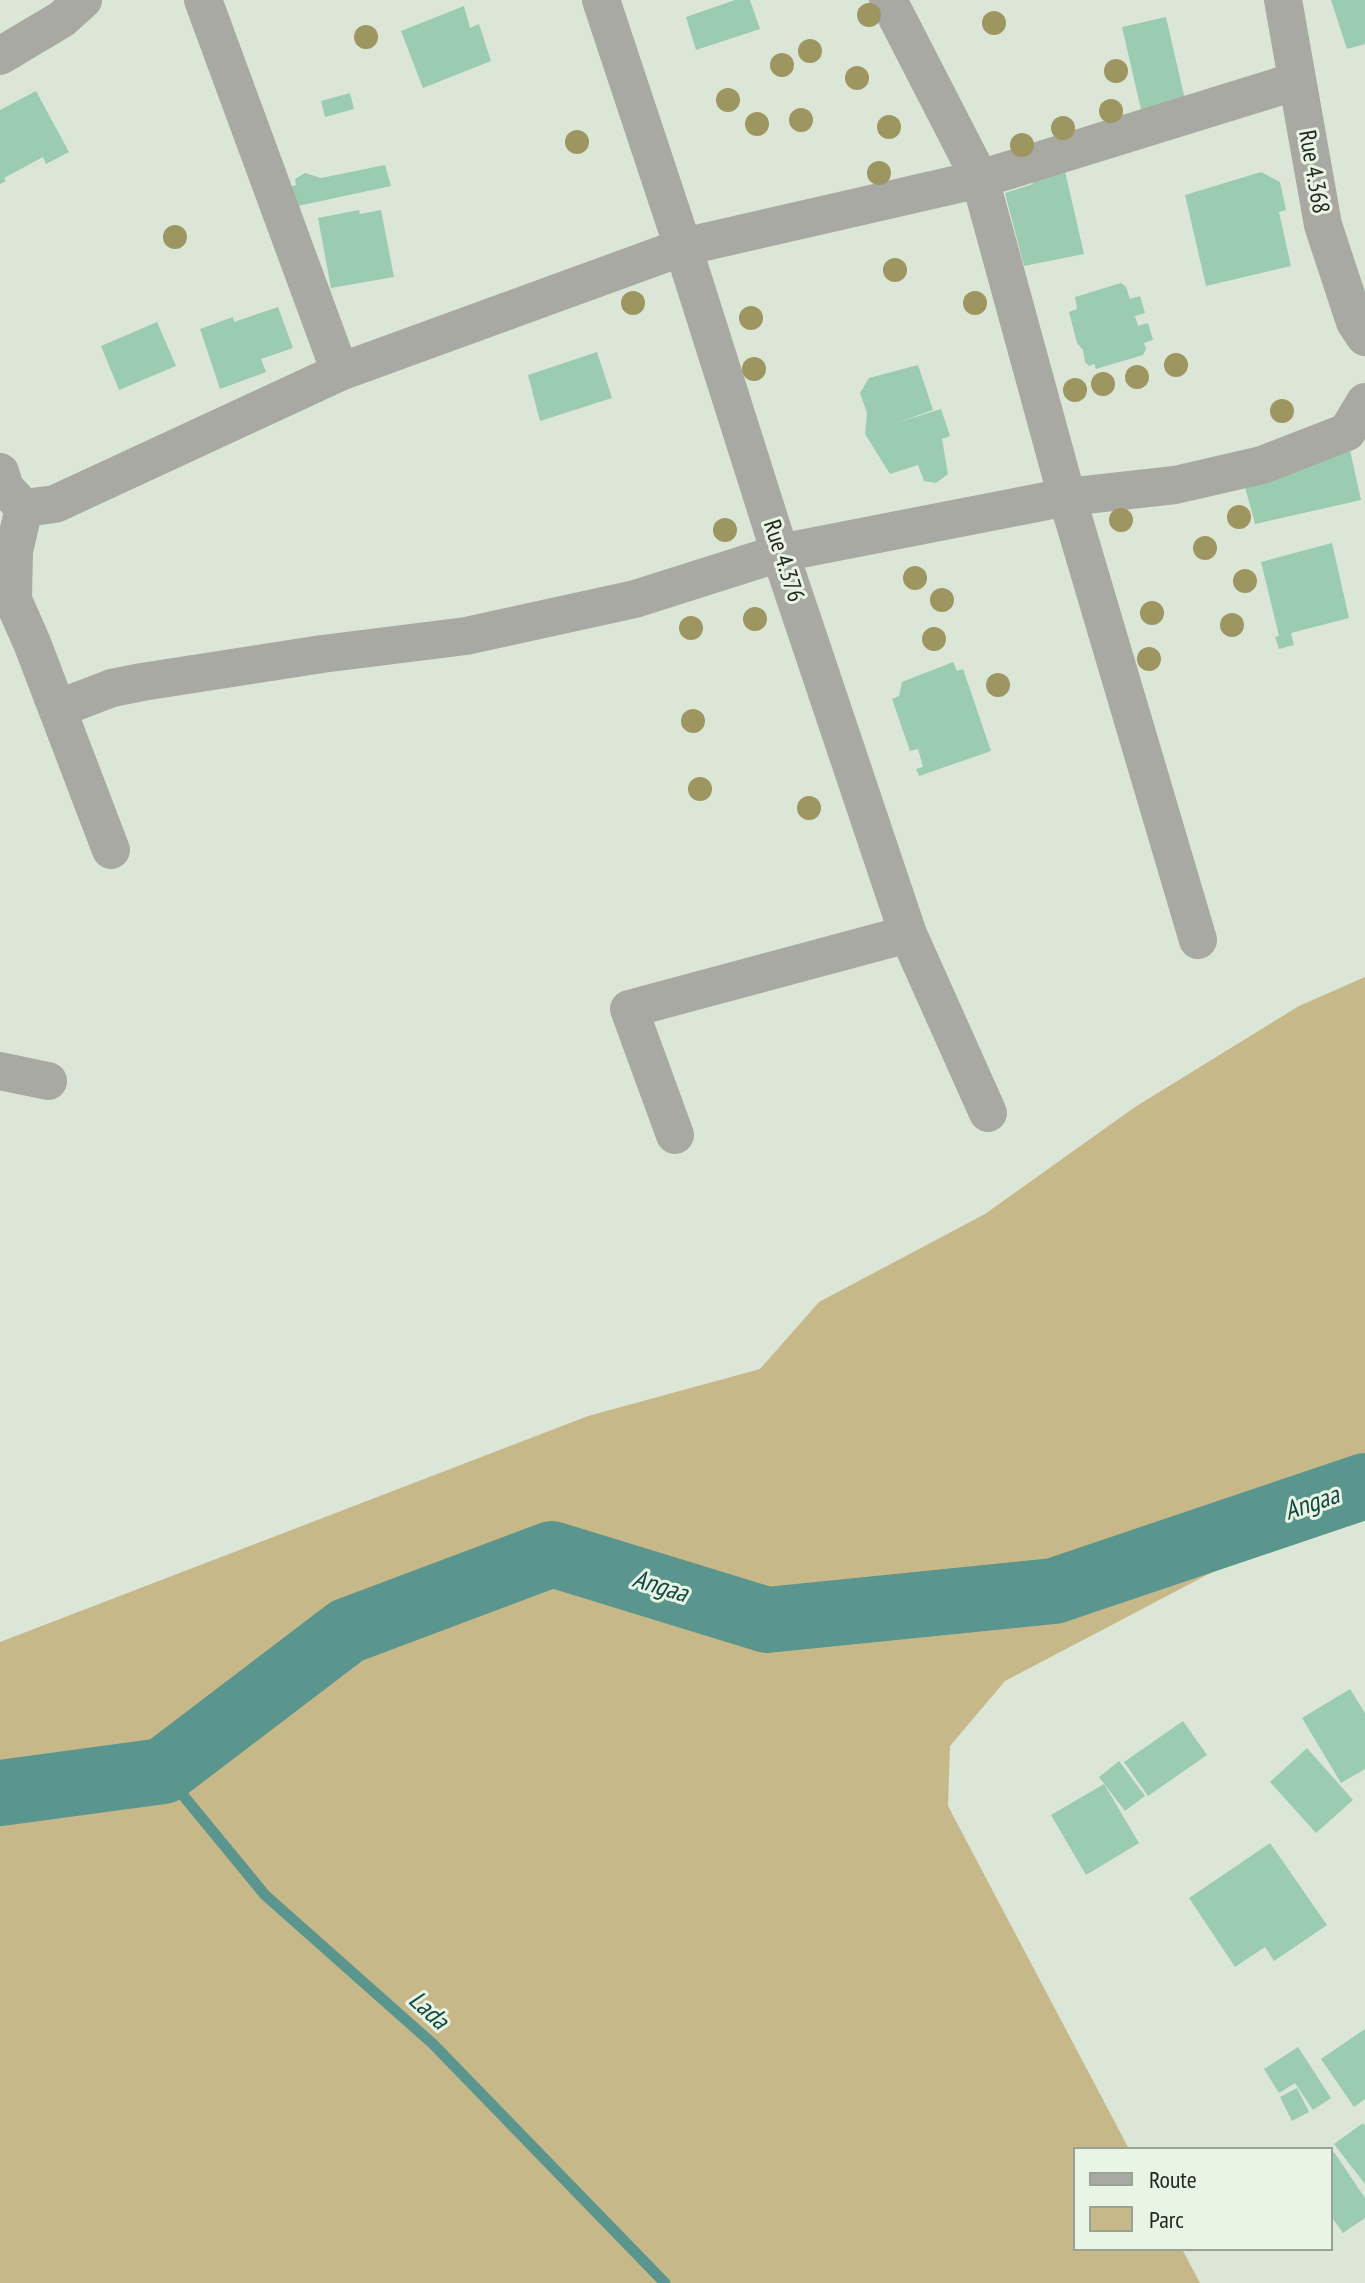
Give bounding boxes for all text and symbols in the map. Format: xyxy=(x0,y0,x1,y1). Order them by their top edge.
street label: Rue 4.368 xyxy=(1291,128,1335,216)
street label: Rue 4.376 xyxy=(756,516,810,606)
water label: Angaa xyxy=(1281,1480,1343,1528)
water label: Angaa xyxy=(629,1564,691,1610)
water label: Lada xyxy=(402,1985,454,2037)
legend xyxy=(1073,2147,1333,2251)
text: Route xyxy=(1149,2164,1197,2195)
text: Parc xyxy=(1149,2204,1184,2235)

